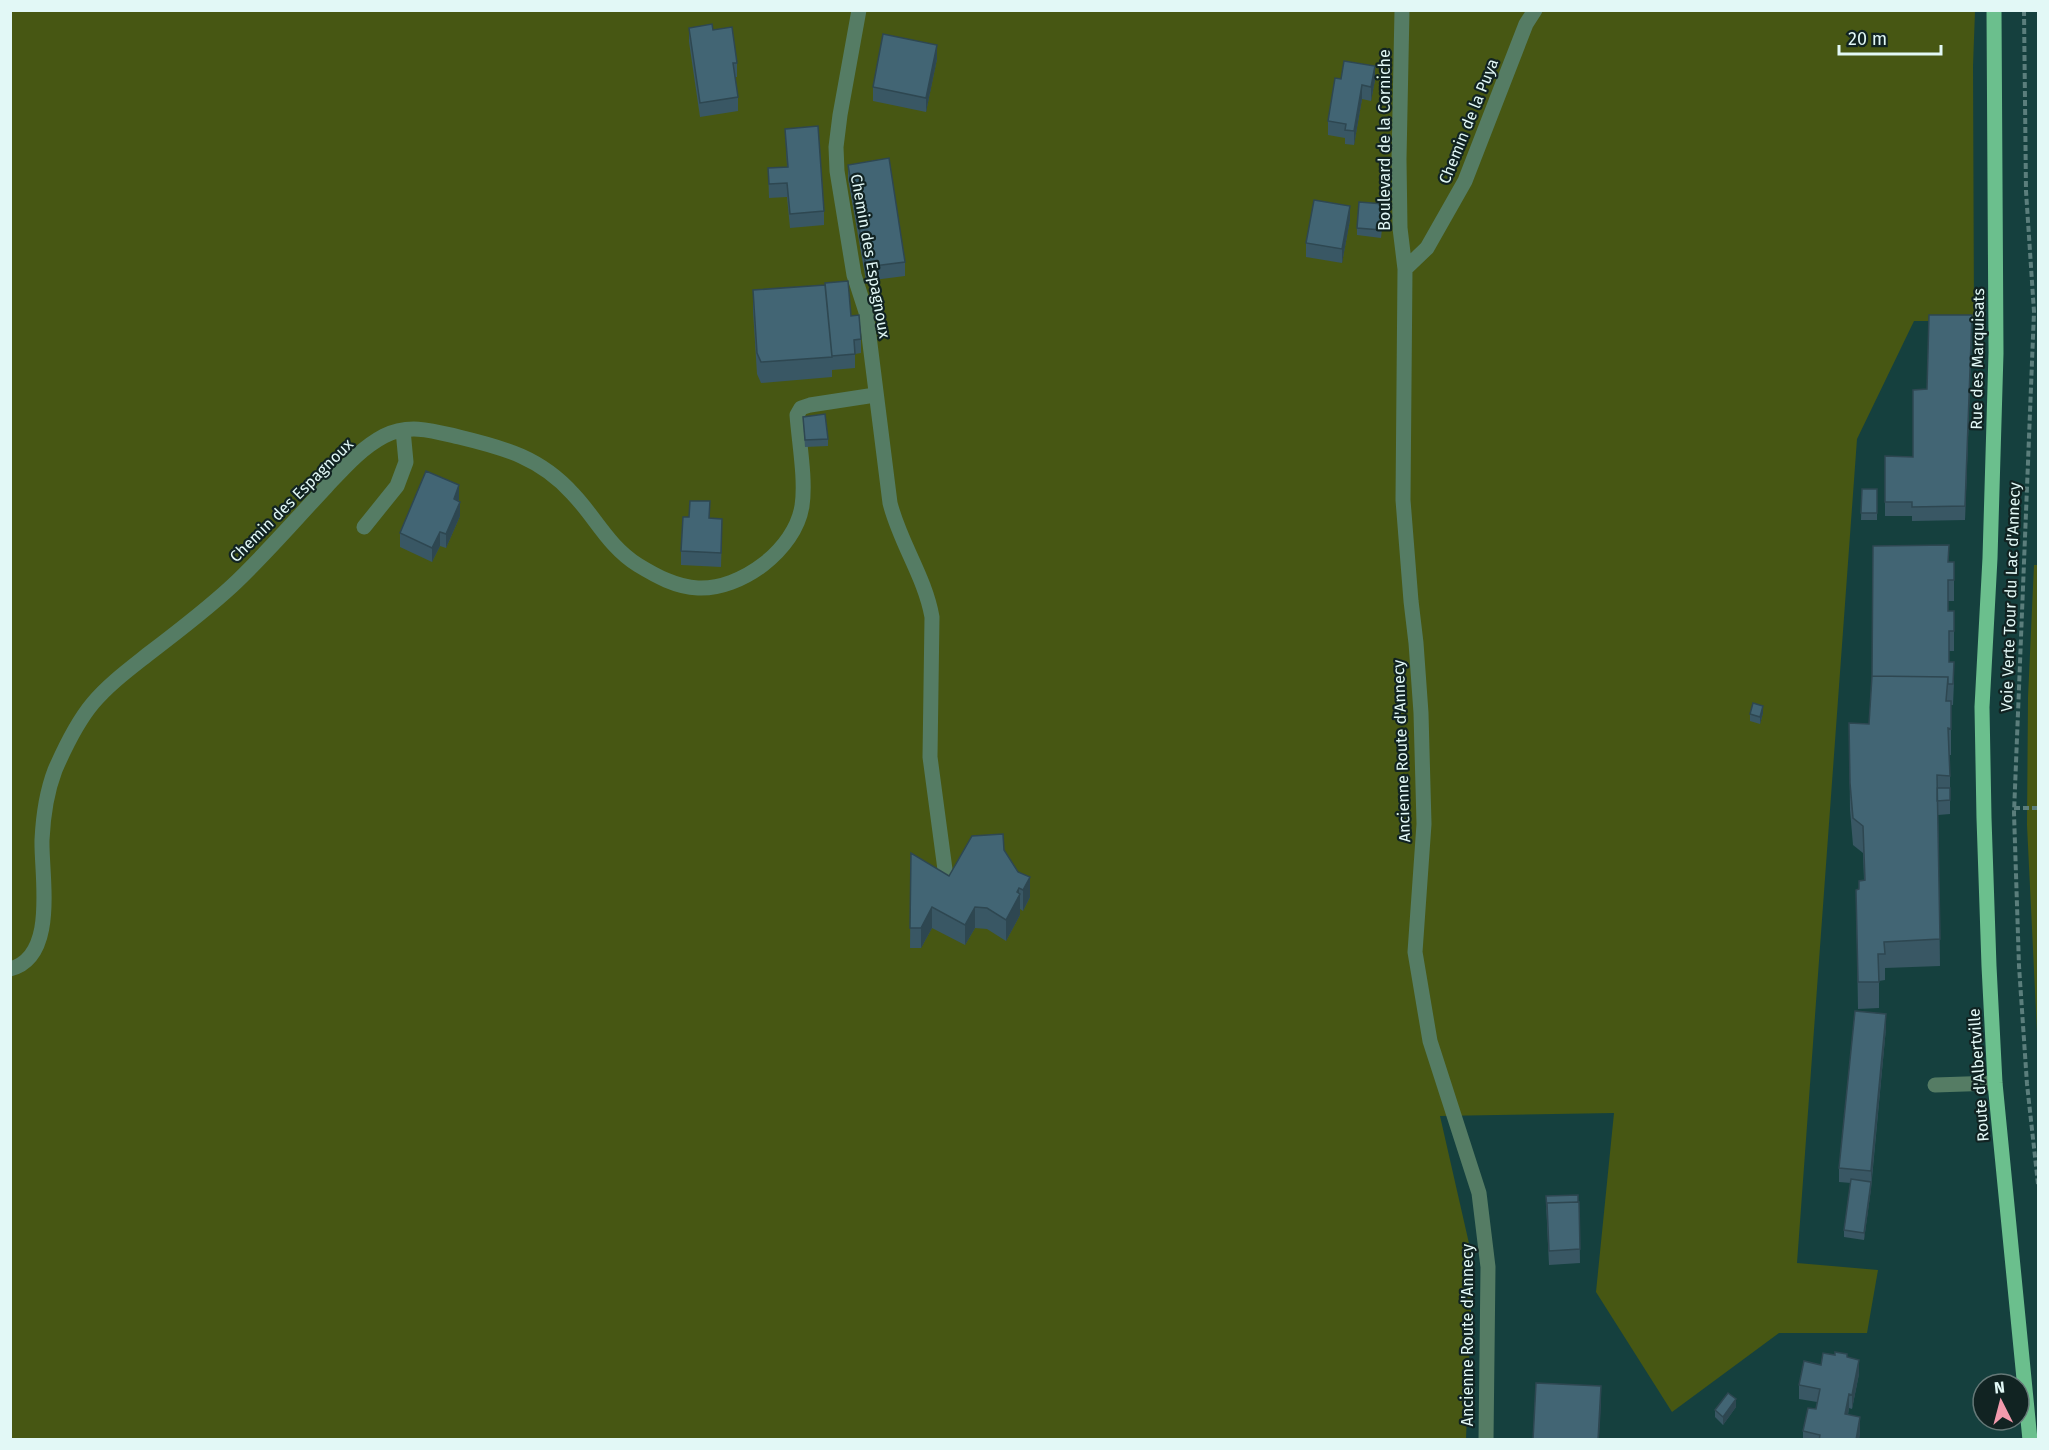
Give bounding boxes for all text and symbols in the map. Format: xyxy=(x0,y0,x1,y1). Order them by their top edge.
scale bar xyxy=(1839,18,1941,56)
text: 20 m xyxy=(1848,28,1887,50)
street label: Boulevard de la Corniche xyxy=(1375,49,1394,231)
street label: Chemin de la Puya xyxy=(1435,56,1502,187)
street label: Chemin des Espagnoux xyxy=(847,172,894,340)
street label: Rue des Marquisats xyxy=(1967,288,1988,430)
street label: Chemin des Espagnoux xyxy=(226,435,357,566)
street label: Voie Verte Tour du Lac d'Annecy xyxy=(1997,482,2024,712)
street label: Ancienne Route d'Annecy xyxy=(1389,659,1414,843)
street label: Route d'Albertville xyxy=(1964,1008,1993,1142)
street label: Ancienne Route d'Annecy xyxy=(1458,1244,1477,1426)
north arrow xyxy=(1971,1372,2031,1432)
text: N xyxy=(1993,1378,2006,1398)

